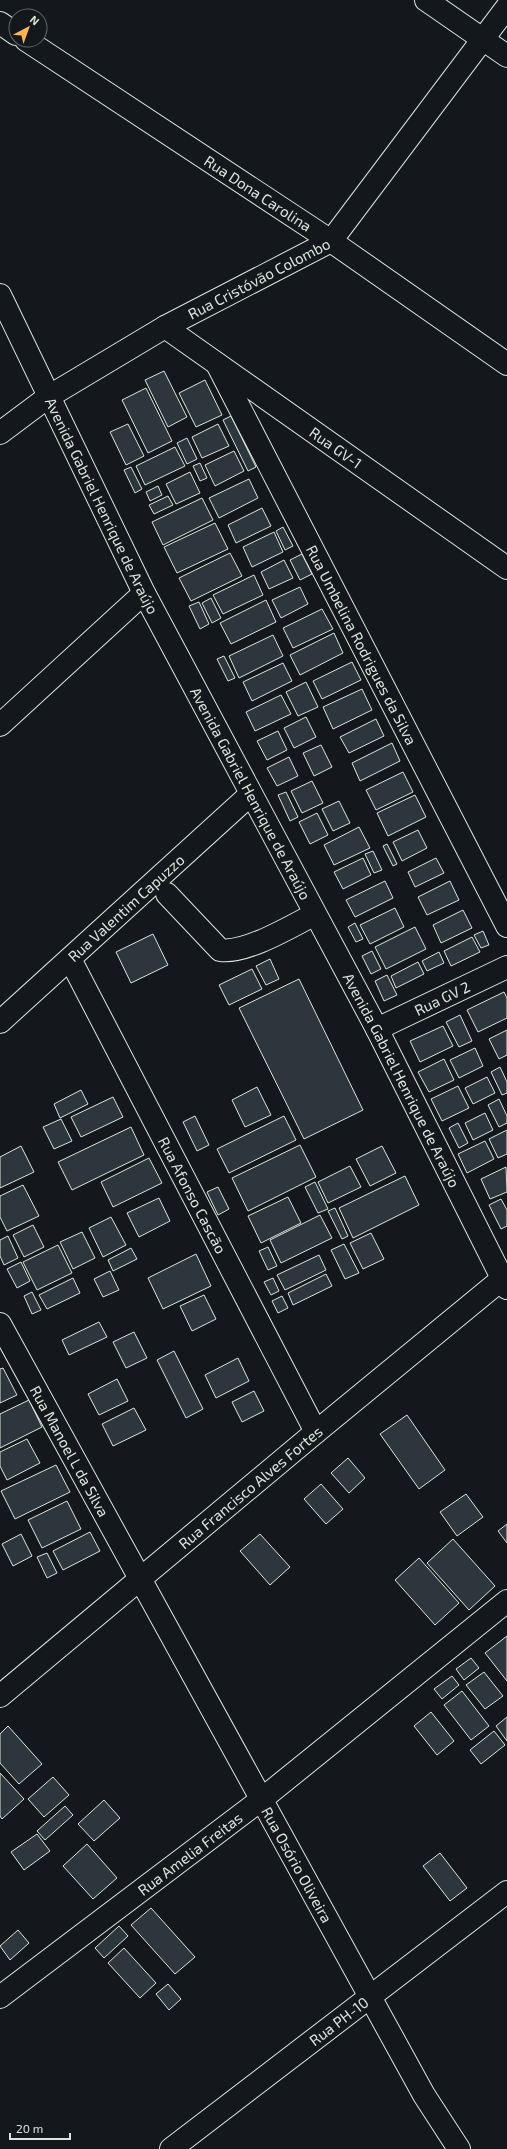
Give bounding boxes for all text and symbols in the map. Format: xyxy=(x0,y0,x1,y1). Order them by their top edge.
north arrow xyxy=(8,8,48,48)
text: N xyxy=(28,13,42,28)
street label: Rua Dona Carolina xyxy=(201,151,315,235)
street label: Rua Cristóvão Colombo xyxy=(185,234,333,323)
street label: Avenida Gabriel Henrique de Araújo xyxy=(42,394,162,617)
street label: Rua GV-1 xyxy=(306,423,366,472)
street label: Rua Umbelina Rodrigues da Silva xyxy=(303,542,421,748)
street label: Avenida Gabriel Henrique de Araújo xyxy=(187,684,315,903)
street label: Rua Valentim Capuzzo xyxy=(64,850,188,965)
street label: Avenida Gabriel Henrique de Araújo xyxy=(340,970,464,1190)
street label: Rua GV 2 xyxy=(411,977,473,1019)
street label: Rua Afonso Cascão xyxy=(155,1134,231,1256)
street label: Rua Manoel L da Silva xyxy=(27,1382,113,1520)
street label: Rua Francisco Alves Fortes xyxy=(175,1422,326,1552)
street label: Rua Osório Oliveira xyxy=(258,1804,336,1926)
street label: Rua Amelia Freitas xyxy=(134,1808,246,1899)
street label: Rua PH-10 xyxy=(305,1993,372,2049)
scale bar xyxy=(10,2115,70,2141)
text: 20 m xyxy=(16,2121,43,2135)

